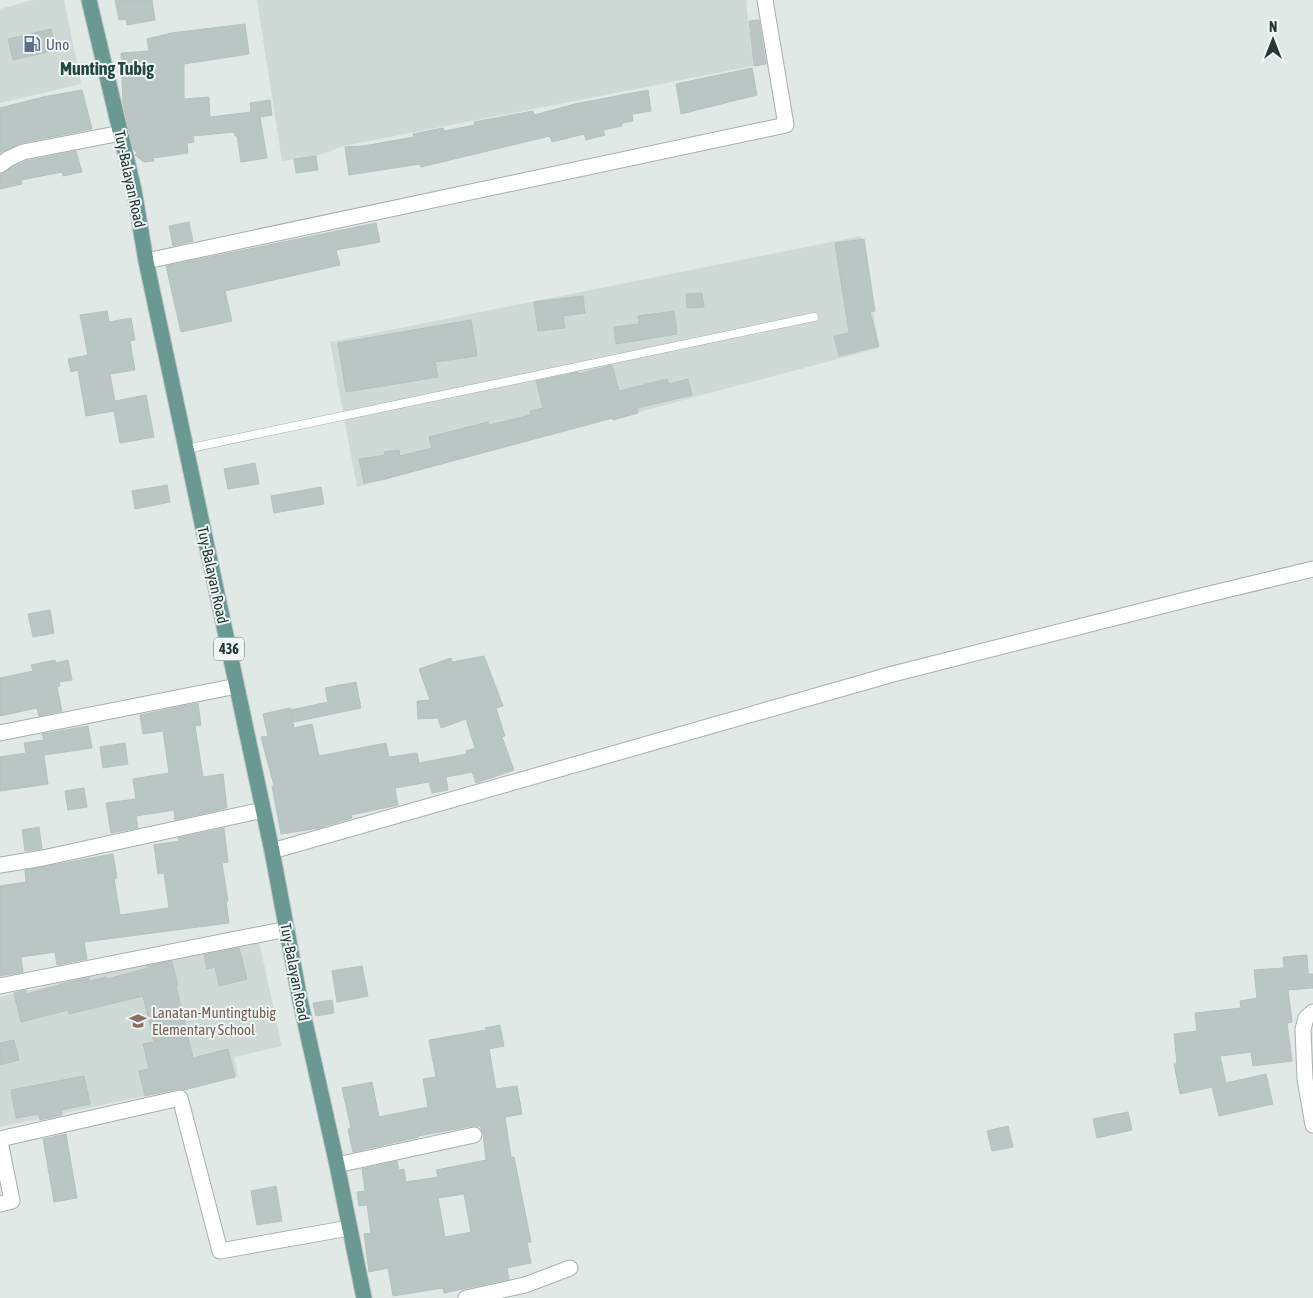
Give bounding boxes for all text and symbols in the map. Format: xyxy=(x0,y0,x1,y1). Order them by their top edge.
north arrow xyxy=(1248,15,1298,65)
text: N xyxy=(1269,19,1277,35)
fuel station icon: Uno xyxy=(22,34,42,54)
place label: Uno xyxy=(46,36,69,53)
district label: Munting Tubig xyxy=(60,58,154,79)
street label: Tuy-Balayan Road xyxy=(111,129,149,229)
street label: Tuy-Balayan Road xyxy=(194,525,232,625)
road number: 436 xyxy=(214,638,244,661)
street label: Tuy-Balayan Road xyxy=(277,922,313,1022)
place label: Lanatan-Muntingtubig Elementary School xyxy=(152,1004,277,1038)
school or university icon: Lanatan-Muntingtubig Elementary School xyxy=(128,1011,148,1031)

